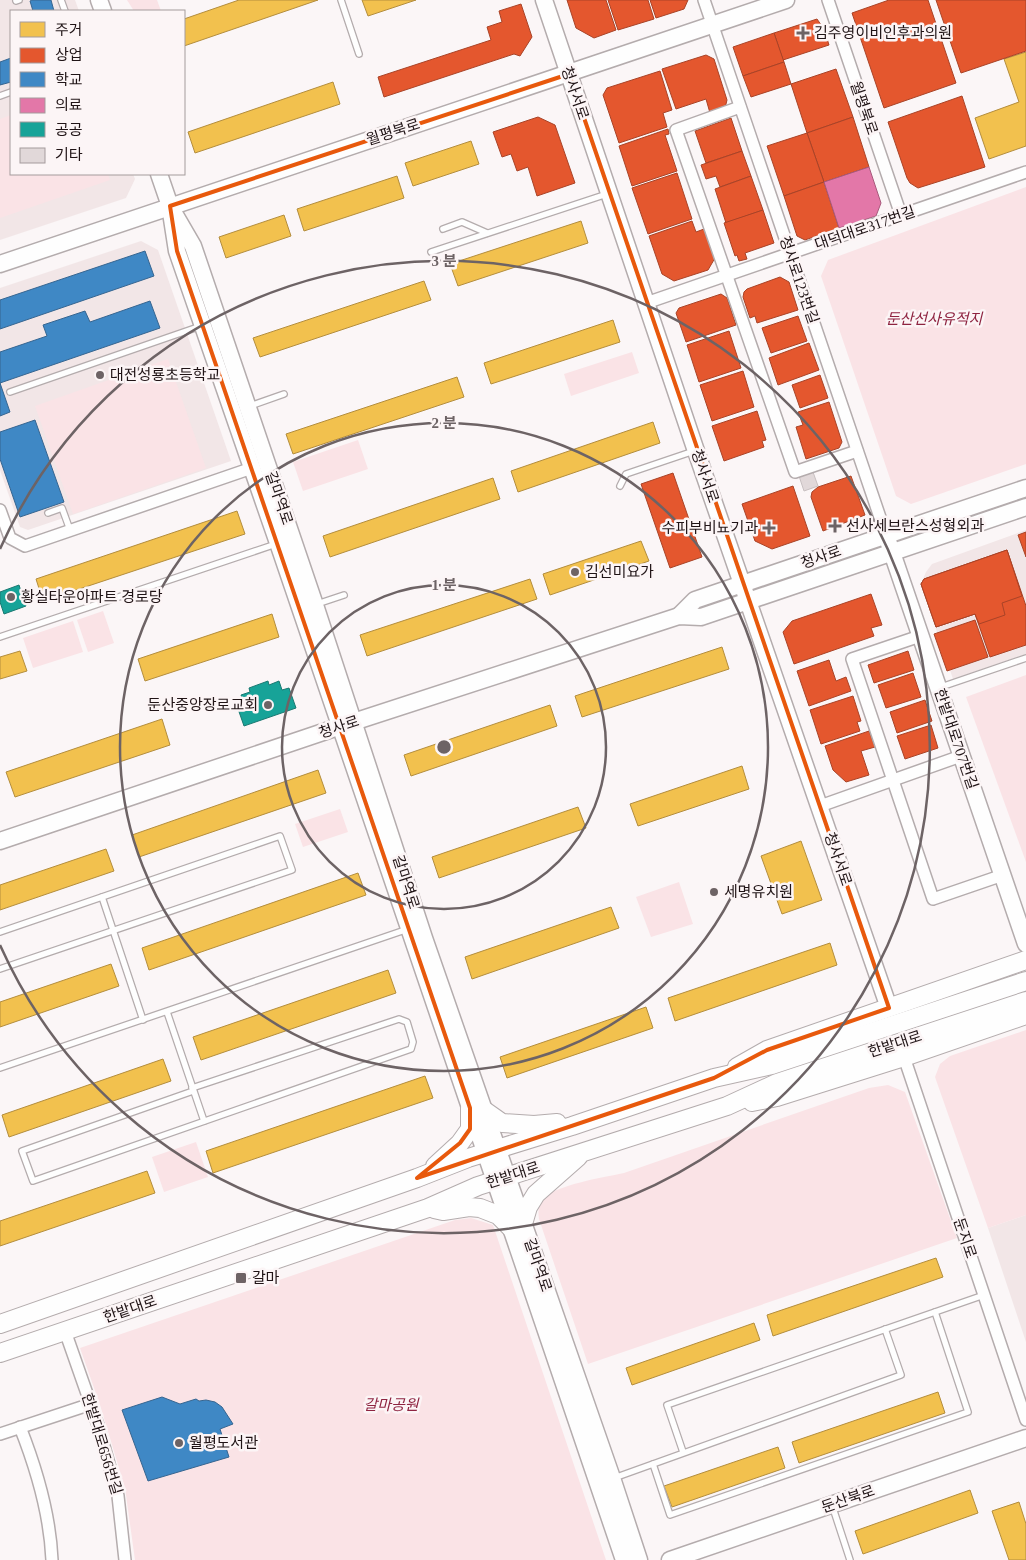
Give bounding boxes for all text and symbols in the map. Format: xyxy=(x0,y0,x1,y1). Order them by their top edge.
legend xyxy=(10,10,185,175)
text: 주거 xyxy=(55,22,83,38)
place label: 김주영이비인후과의원 xyxy=(814,25,952,41)
marker: 김주영이비인후과의원 xyxy=(796,26,810,40)
text: 상업 xyxy=(55,47,83,63)
street label: 청사서로 xyxy=(558,64,592,122)
text: 학교 xyxy=(55,71,83,88)
street label: 월평북로 xyxy=(847,79,881,137)
text: 의료 xyxy=(55,97,83,113)
street label: 월평북로 xyxy=(364,116,422,148)
text: 공공 xyxy=(55,122,83,138)
text: 기타 xyxy=(55,147,83,163)
street label: 대덕대로317번길 xyxy=(813,203,917,253)
street label: 청사로123번길 xyxy=(777,234,821,326)
text: 3 분 xyxy=(431,253,457,269)
park label: 둔산선사유적지 xyxy=(886,311,983,327)
place label: 대전성룡초등학교 xyxy=(110,366,220,383)
marker: 대전성룡초등학교 xyxy=(94,369,106,381)
text: 2 분 xyxy=(431,415,457,431)
street label: 청사서로 xyxy=(688,447,722,505)
street label: 갈마역로 xyxy=(262,469,296,527)
place label: 선사세브란스성형외과 xyxy=(846,518,984,534)
marker: 선사세브란스성형외과 xyxy=(828,519,842,533)
place label: 수피부비뇨기과 xyxy=(661,520,758,536)
marker: 수피부비뇨기과 xyxy=(762,521,776,535)
street label: 청사로 xyxy=(799,543,843,571)
place label: 김선미요가 xyxy=(585,564,654,580)
marker: 김선미요가 xyxy=(569,566,581,578)
text: 1 분 xyxy=(431,577,457,593)
place label: 황실타운아파트 경로당 xyxy=(21,589,163,605)
marker: 황실타운아파트 경로당 xyxy=(5,591,17,603)
street label: 한밭대로707번길 xyxy=(931,687,981,791)
place label: 둔산중앙장로교회 xyxy=(148,697,258,713)
marker: 둔산중앙장로교회 xyxy=(262,699,274,711)
street label: 청사로 xyxy=(317,713,361,741)
centre of rings xyxy=(435,738,453,756)
street label: 청사서로 xyxy=(821,830,855,888)
street label: 갈마역로 xyxy=(390,853,422,911)
place label: 세명유치원 xyxy=(724,884,793,900)
marker: 세명유치원 xyxy=(708,886,720,898)
street label: 한밭대로 xyxy=(866,1028,924,1060)
street label: 한밭대로 xyxy=(484,1159,542,1191)
street label: 둔지로 xyxy=(951,1216,979,1260)
street label: 갈마역로 xyxy=(521,1236,555,1294)
place label: 갈마 xyxy=(252,1270,280,1286)
marker: 갈마 xyxy=(234,1271,248,1285)
street label: 한밭대로 xyxy=(101,1292,159,1326)
street label: 한밭대로656번길 xyxy=(79,1391,125,1497)
park label: 갈마공원 xyxy=(363,1397,420,1413)
place label: 월평도서관 xyxy=(189,1435,258,1451)
marker: 월평도서관 xyxy=(173,1437,185,1449)
street label: 둔산북로 xyxy=(819,1482,877,1516)

